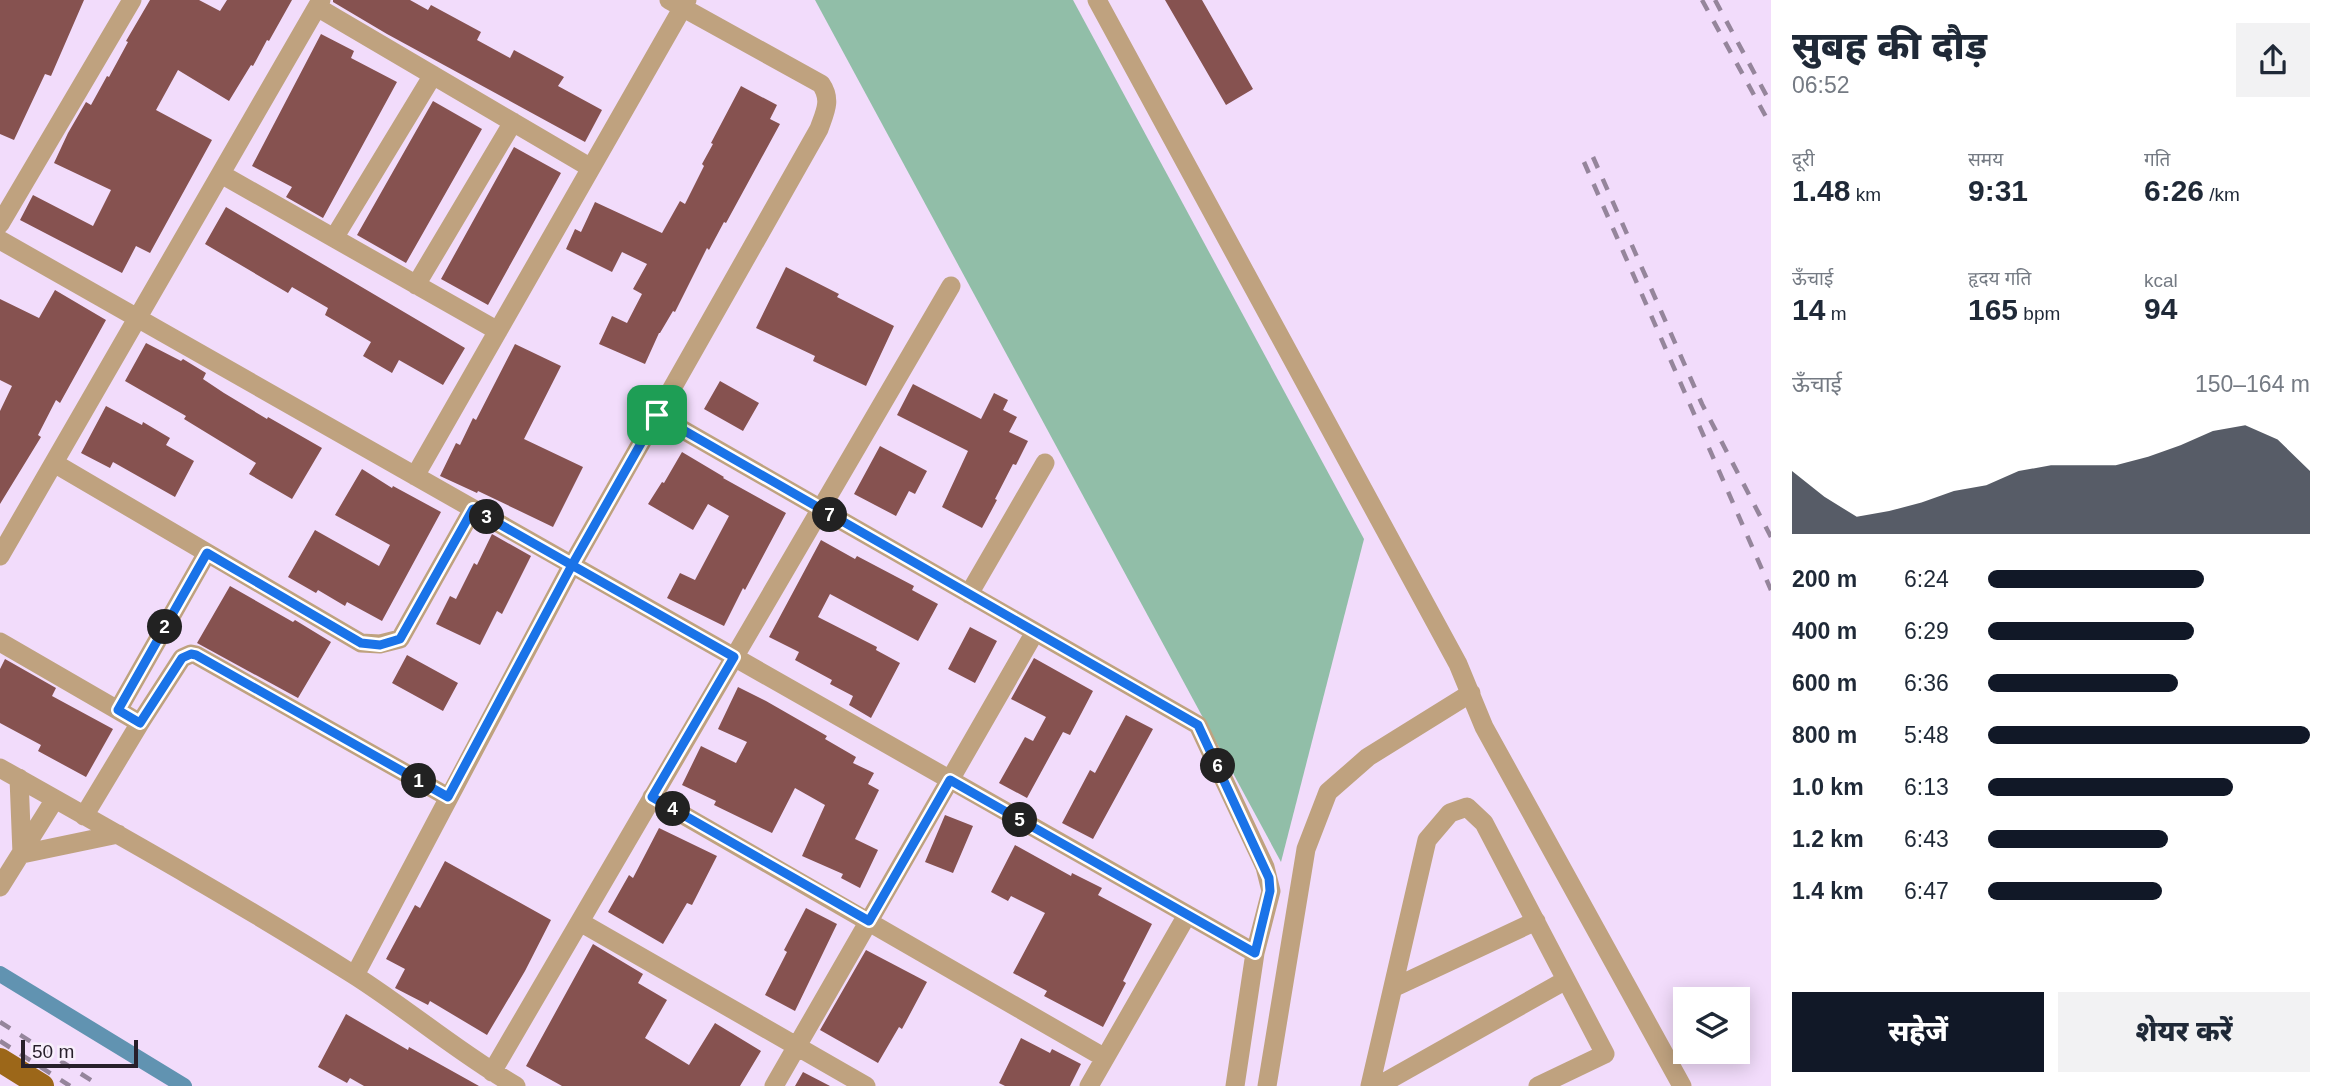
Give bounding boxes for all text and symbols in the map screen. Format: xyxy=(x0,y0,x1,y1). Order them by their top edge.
button: share xyxy=(2236,23,2310,97)
text: सुबह की दौड़ xyxy=(1792,25,1987,67)
text: 06:52 xyxy=(1792,72,1850,98)
text: दूरी xyxy=(1792,149,1815,170)
text: समय xyxy=(1968,149,2003,170)
text: गति xyxy=(2144,149,2170,170)
text: 1.48 xyxy=(1792,174,1850,207)
text: 9:31 xyxy=(1968,174,2028,207)
text: 6:26 xyxy=(2144,174,2204,207)
text: km xyxy=(1850,184,1881,205)
text: /km xyxy=(2204,184,2240,205)
text: ऊँचाई xyxy=(1792,268,1833,289)
text: हृदय गति xyxy=(1968,268,2031,289)
text: kcal xyxy=(2144,270,2178,291)
text: 94 xyxy=(2144,292,2177,325)
text: 14 xyxy=(1792,293,1825,326)
text: 165 xyxy=(1968,293,2018,326)
text: m xyxy=(1825,303,1846,324)
text: bpm xyxy=(2018,303,2060,324)
text: ऊँचाई xyxy=(1792,371,1842,397)
text: 150–164 m xyxy=(2195,371,2310,397)
pin xyxy=(627,385,687,445)
icon: arrive xyxy=(638,396,676,434)
pin: 7 xyxy=(812,498,848,532)
pin: 3 xyxy=(470,500,504,534)
text: 7 xyxy=(824,504,835,525)
text: 3 xyxy=(481,506,492,527)
text: 200 m xyxy=(1792,566,1857,592)
text: 6:24 xyxy=(1904,566,1949,592)
pin: 2 xyxy=(148,610,182,644)
text: 2 xyxy=(159,616,170,637)
text: 400 m xyxy=(1792,618,1857,644)
text: 6:29 xyxy=(1904,618,1949,644)
text: 600 m xyxy=(1792,670,1857,696)
text: 6:36 xyxy=(1904,670,1949,696)
text: 800 m xyxy=(1792,722,1857,748)
text: 5:48 xyxy=(1904,722,1949,748)
pin: 6 xyxy=(1200,748,1236,784)
text: 6 xyxy=(1212,755,1223,776)
pin: 1 xyxy=(402,764,436,798)
text: 1 xyxy=(413,770,424,791)
text: 1.0 km xyxy=(1792,774,1864,800)
text: 6:13 xyxy=(1904,774,1949,800)
pin: 4 xyxy=(656,792,690,826)
text: 4 xyxy=(667,798,678,819)
pin: 5 xyxy=(1002,802,1038,838)
text: 5 xyxy=(1014,809,1025,830)
text: 1.2 km xyxy=(1792,826,1864,852)
text: 6:43 xyxy=(1904,826,1949,852)
text: 1.4 km xyxy=(1792,878,1864,904)
text: 6:47 xyxy=(1904,878,1949,904)
map controls xyxy=(1673,987,1750,1064)
button: layers xyxy=(1673,987,1750,1064)
button: सहेजें xyxy=(1792,992,2044,1072)
button: शेयर करें xyxy=(2058,992,2310,1072)
scale bar xyxy=(21,1037,138,1069)
text: 50 m xyxy=(32,1041,74,1062)

